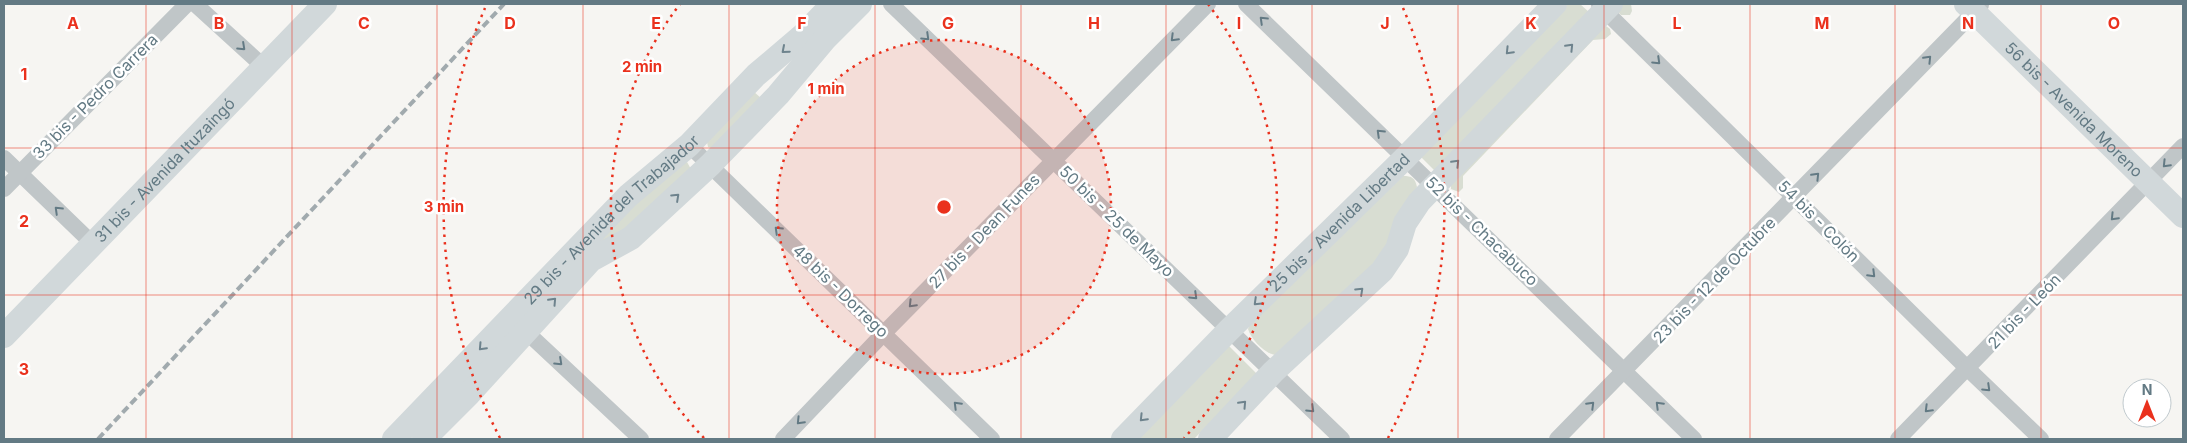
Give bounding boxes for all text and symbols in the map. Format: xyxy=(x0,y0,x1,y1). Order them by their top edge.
text: A xyxy=(67,13,79,33)
text: B xyxy=(214,13,224,33)
text: C xyxy=(358,13,370,33)
text: D xyxy=(504,13,516,33)
text: E xyxy=(651,13,661,33)
text: F xyxy=(797,13,807,33)
text: G xyxy=(942,13,954,33)
text: H xyxy=(1088,13,1100,33)
text: I xyxy=(1237,13,1241,33)
text: J xyxy=(1380,13,1390,33)
text: K xyxy=(1525,13,1537,33)
text: L xyxy=(1672,13,1682,33)
text: M xyxy=(1815,13,1829,33)
text: N xyxy=(1962,13,1974,33)
text: O xyxy=(2108,13,2120,33)
one-way arrow xyxy=(1260,17,1269,26)
street label: 33 bis - Pedro Carrera xyxy=(28,29,162,163)
one-way arrow xyxy=(921,32,930,41)
one-way arrow xyxy=(1170,33,1179,42)
street label: 56 bis - Avenida Moreno xyxy=(2001,38,2147,181)
one-way arrow xyxy=(236,42,245,51)
one-way arrow xyxy=(1564,43,1573,52)
one-way arrow xyxy=(782,44,791,53)
one-way arrow xyxy=(1505,46,1514,55)
one-way arrow xyxy=(1651,55,1660,64)
one-way arrow xyxy=(1922,56,1931,65)
text: 2 min xyxy=(622,57,662,76)
text: 1 xyxy=(21,64,27,84)
text: 1 min xyxy=(807,79,845,98)
street label: 31 bis - Avenida Ituzaingó xyxy=(90,93,239,247)
one-way arrow xyxy=(1376,130,1385,139)
street label: 29 bis - Avenida del Trabajador xyxy=(519,131,703,309)
street label: 25 bis - Avenida Libertad xyxy=(1264,149,1414,296)
one-way arrow xyxy=(2162,158,2171,167)
one-way arrow xyxy=(1450,160,1459,169)
street label: 50 bis - 25 de Mayo xyxy=(1055,161,1179,281)
street label: 27 bis - Dean Funes xyxy=(924,170,1044,292)
street label: 52 bis - Chacabuco xyxy=(1422,172,1542,290)
one-way arrow xyxy=(1810,173,1819,182)
street label: 54 bis - Colón xyxy=(1774,176,1864,266)
one-way arrow xyxy=(670,194,679,203)
text: 3 min xyxy=(424,197,464,216)
centre of rings xyxy=(935,198,953,216)
one-way arrow xyxy=(55,207,64,216)
text: 2 xyxy=(19,211,29,231)
one-way arrow xyxy=(2111,211,2120,220)
street label: 23 bis - 12 de Octubre xyxy=(1648,213,1780,347)
one-way arrow xyxy=(775,227,784,236)
street label: 48 bis - Dorrego xyxy=(789,240,893,342)
one-way arrow xyxy=(1866,268,1875,277)
street label: 21 bis - León xyxy=(1983,269,2065,353)
one-way arrow xyxy=(1354,288,1363,297)
one-way arrow xyxy=(1189,290,1198,299)
one-way arrow xyxy=(1254,296,1263,305)
one-way arrow xyxy=(547,298,556,307)
one-way arrow xyxy=(909,298,918,307)
one-way arrow xyxy=(479,342,488,351)
one-way arrow xyxy=(553,356,562,365)
text: 3 xyxy=(19,359,29,379)
north arrow xyxy=(2122,378,2172,428)
text: N xyxy=(2142,381,2152,398)
one-way arrow xyxy=(1981,382,1990,391)
one-way arrow xyxy=(1237,400,1246,409)
one-way arrow xyxy=(1586,401,1595,410)
one-way arrow xyxy=(954,402,963,411)
one-way arrow xyxy=(1656,402,1665,411)
one-way arrow xyxy=(1305,403,1314,412)
one-way arrow xyxy=(1925,403,1934,412)
one-way arrow xyxy=(1140,412,1149,421)
one-way arrow xyxy=(797,416,806,425)

